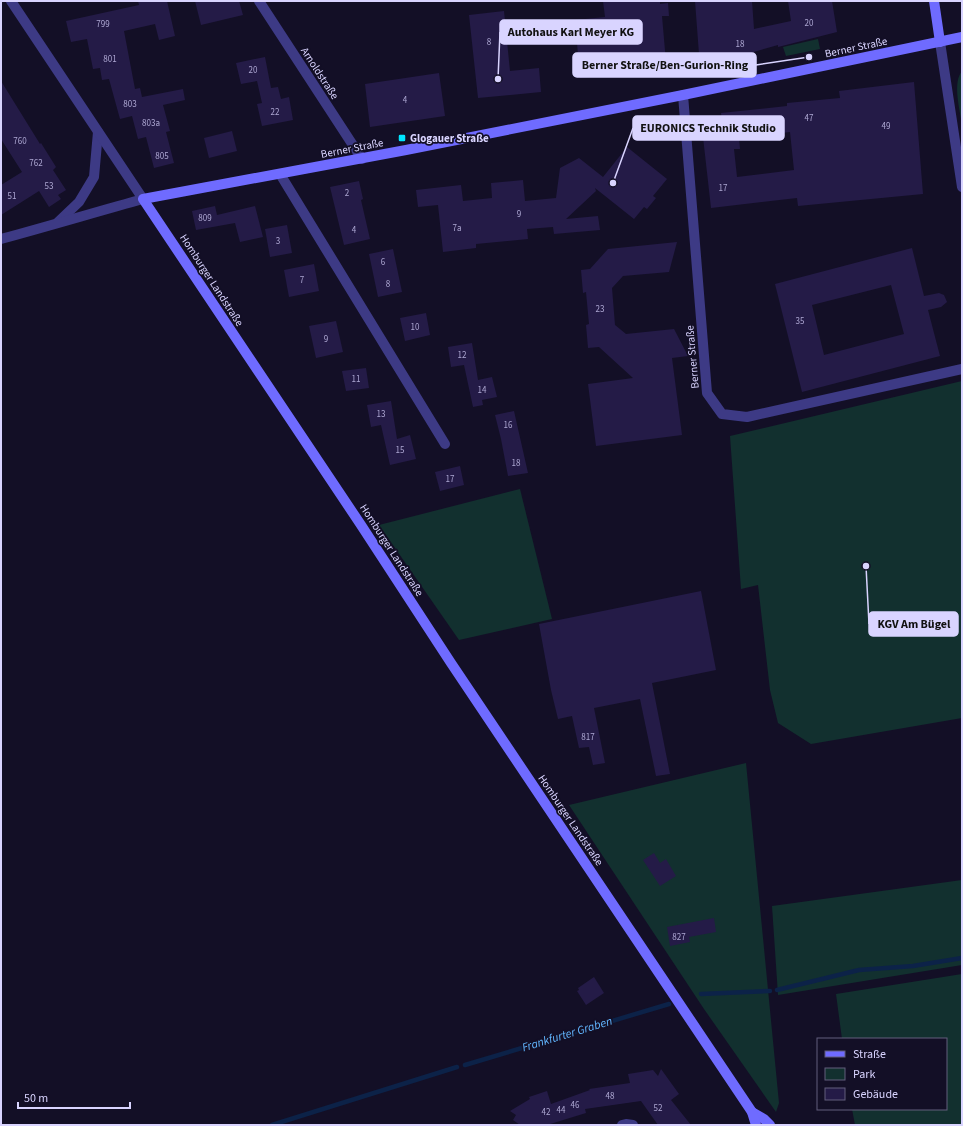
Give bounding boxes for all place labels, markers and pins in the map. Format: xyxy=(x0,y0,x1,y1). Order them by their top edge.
callout: Autohaus Karl Meyer KG xyxy=(500,20,642,44)
callout: Berner Straße/Ben-Gurion-Ring xyxy=(573,53,756,77)
callout: EURONICS Technik Studio xyxy=(633,116,784,140)
place label: Glogauer Straße xyxy=(410,131,489,146)
marker: Glogauer Straße xyxy=(397,133,407,143)
callout: KGV Am Bügel xyxy=(869,612,958,636)

